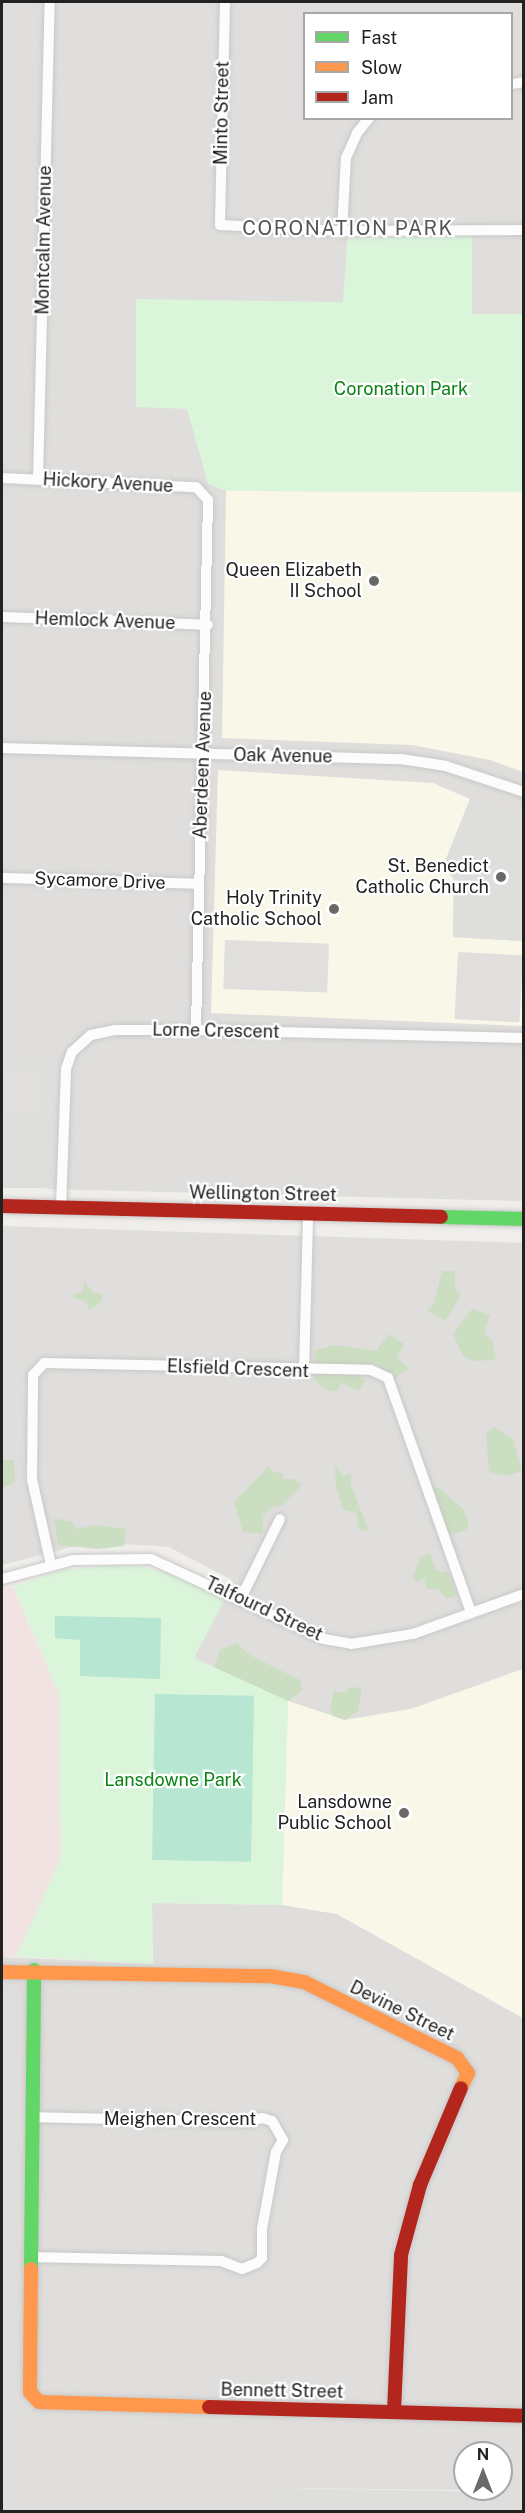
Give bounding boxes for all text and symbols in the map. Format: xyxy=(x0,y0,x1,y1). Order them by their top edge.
legend xyxy=(303,12,513,120)
text: Fast xyxy=(361,27,397,48)
text: Slow xyxy=(361,57,402,78)
street label: Minto Street xyxy=(210,61,234,165)
text: Jam xyxy=(361,87,394,108)
street label: Montcalm Avenue xyxy=(32,165,56,315)
district label: CORONATION PARK xyxy=(242,216,454,240)
park label: Coronation Park xyxy=(334,378,468,400)
street label: Hickory Avenue xyxy=(42,469,174,497)
place label: Queen Elizabeth II School xyxy=(226,560,362,602)
marker: Queen Elizabeth II School xyxy=(367,574,381,588)
street label: Hemlock Avenue xyxy=(34,608,176,634)
street label: Aberdeen Avenue xyxy=(190,691,216,839)
street label: Oak Avenue xyxy=(233,744,333,768)
place label: St. Benedict Catholic Church xyxy=(355,856,489,898)
street label: Sycamore Drive xyxy=(34,868,166,894)
marker: St. Benedict Catholic Church xyxy=(494,870,508,884)
place label: Holy Trinity Catholic School xyxy=(191,888,322,930)
marker: Holy Trinity Catholic School xyxy=(327,902,341,916)
street label: Lorne Crescent xyxy=(152,1019,280,1043)
street label: Wellington Street xyxy=(189,1182,337,1206)
street label: Elsfield Crescent xyxy=(166,1356,310,1382)
street label: Talfourd Street xyxy=(202,1572,326,1646)
park label: Lansdowne Park xyxy=(104,1769,242,1791)
place label: Lansdowne Public School xyxy=(277,1792,392,1834)
marker: Lansdowne Public School xyxy=(397,1806,411,1820)
street label: Devine Street xyxy=(346,1976,458,2046)
street label: Meighen Crescent xyxy=(104,2108,256,2130)
street label: Bennett Street xyxy=(220,2379,344,2403)
north arrow xyxy=(453,2441,513,2501)
text: N xyxy=(477,2445,489,2464)

